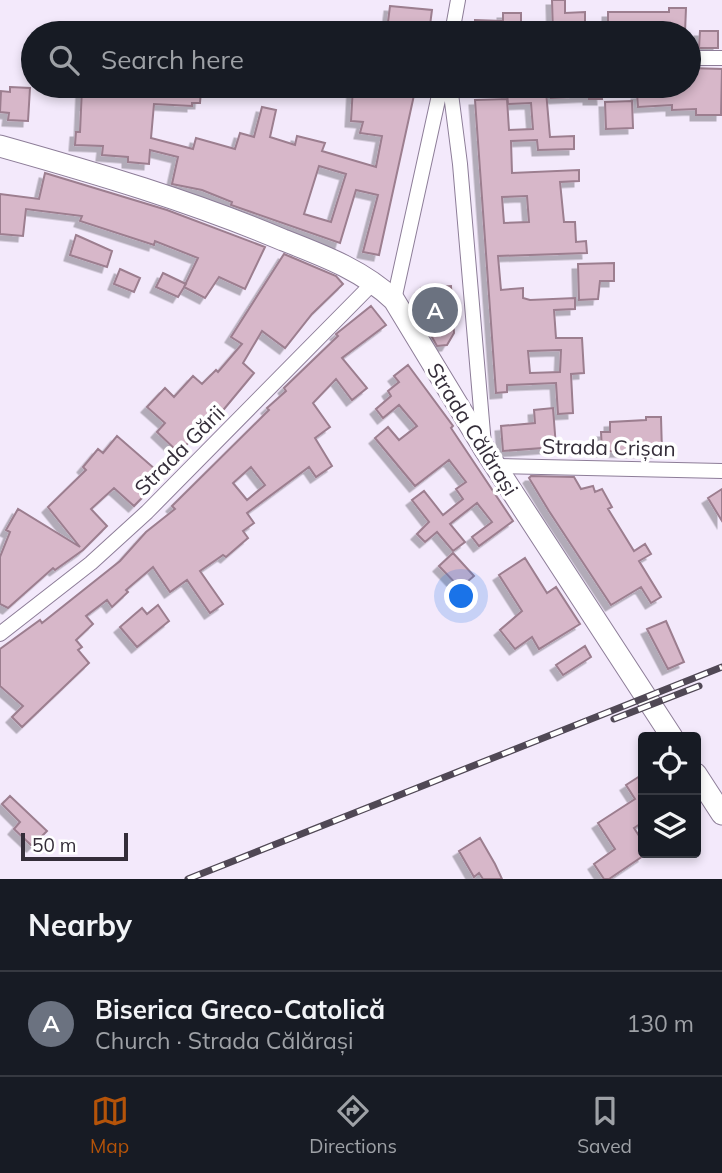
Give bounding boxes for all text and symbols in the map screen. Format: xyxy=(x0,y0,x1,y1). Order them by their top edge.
search box xyxy=(21,21,701,98)
icon: search xyxy=(45,41,83,79)
text: Search here xyxy=(101,43,244,76)
pin: A xyxy=(412,284,458,336)
street label: Strada Călărași xyxy=(421,358,524,501)
street label: Strada Gării xyxy=(129,400,229,500)
street label: Strada Crișan xyxy=(542,433,676,462)
your location xyxy=(444,579,478,613)
map controls xyxy=(638,732,701,858)
button: locate xyxy=(638,732,701,795)
button: layers xyxy=(638,795,701,858)
scale bar xyxy=(21,830,128,862)
text: 50 m xyxy=(32,833,76,857)
text: Nearby xyxy=(28,906,132,944)
text: Biserica Greco-Catolică xyxy=(95,993,385,1026)
text: A xyxy=(42,1009,60,1038)
text: 130 m xyxy=(626,1009,694,1038)
text: Church · Strada Călărași xyxy=(95,1026,354,1055)
tab: Map xyxy=(90,1092,129,1158)
tab: Directions xyxy=(309,1092,397,1158)
tab: Saved xyxy=(577,1092,632,1158)

